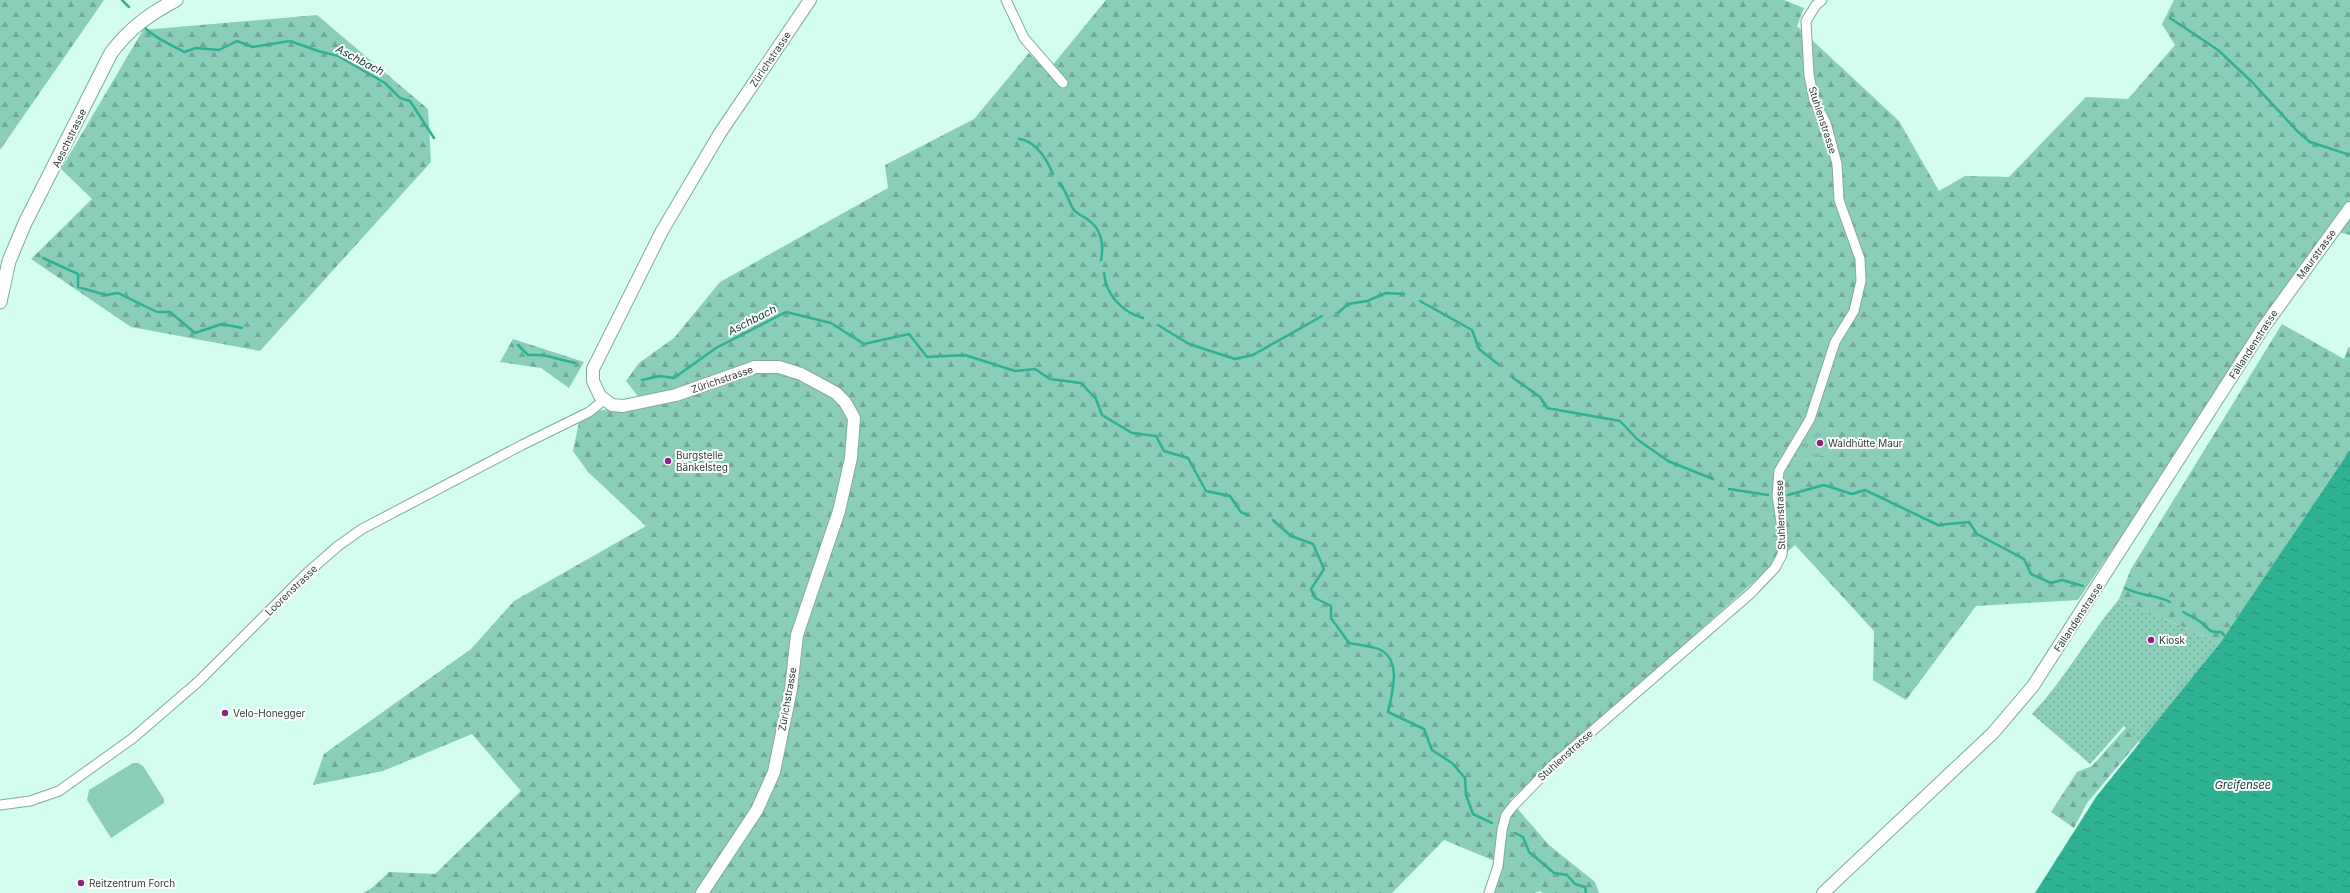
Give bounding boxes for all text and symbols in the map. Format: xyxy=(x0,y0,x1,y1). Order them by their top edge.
street label: Zürichstrasse xyxy=(747,29,793,89)
water label: Aschbach xyxy=(333,41,387,79)
street label: Stuhlenstrasse xyxy=(1806,85,1840,155)
street label: Aeschstrasse xyxy=(50,106,88,169)
street label: Maurstrasse xyxy=(2294,227,2338,281)
water label: Aschbach xyxy=(725,302,779,339)
street label: Fällandenstrasse xyxy=(2226,307,2280,381)
street label: Zürichstrasse xyxy=(690,363,755,395)
place label: Waldhütte Maur xyxy=(1828,437,1903,449)
marker: Waldhütte Maur xyxy=(1815,438,1825,448)
place label: Burgstelle Bänkelsteg xyxy=(676,449,728,473)
marker: Burgstelle Bänkelsteg xyxy=(663,456,673,466)
street label: Stuhlenstrasse xyxy=(1773,480,1787,550)
street label: Loorenstrasse xyxy=(263,562,319,618)
street label: Fällandenstrasse xyxy=(2051,580,2105,654)
place label: Kiosk xyxy=(2159,634,2186,646)
marker: Kiosk xyxy=(2146,635,2156,645)
street label: Zürichstrasse xyxy=(775,666,799,732)
place label: Velo-Honegger xyxy=(233,707,306,719)
marker: Velo-Honegger xyxy=(220,708,230,718)
street label: Stuhlenstrasse xyxy=(1535,727,1595,783)
water label: Greifensee xyxy=(2215,778,2271,792)
place label: Reitzentrum Forch xyxy=(89,877,175,889)
marker: Reitzentrum Forch xyxy=(76,878,86,888)

